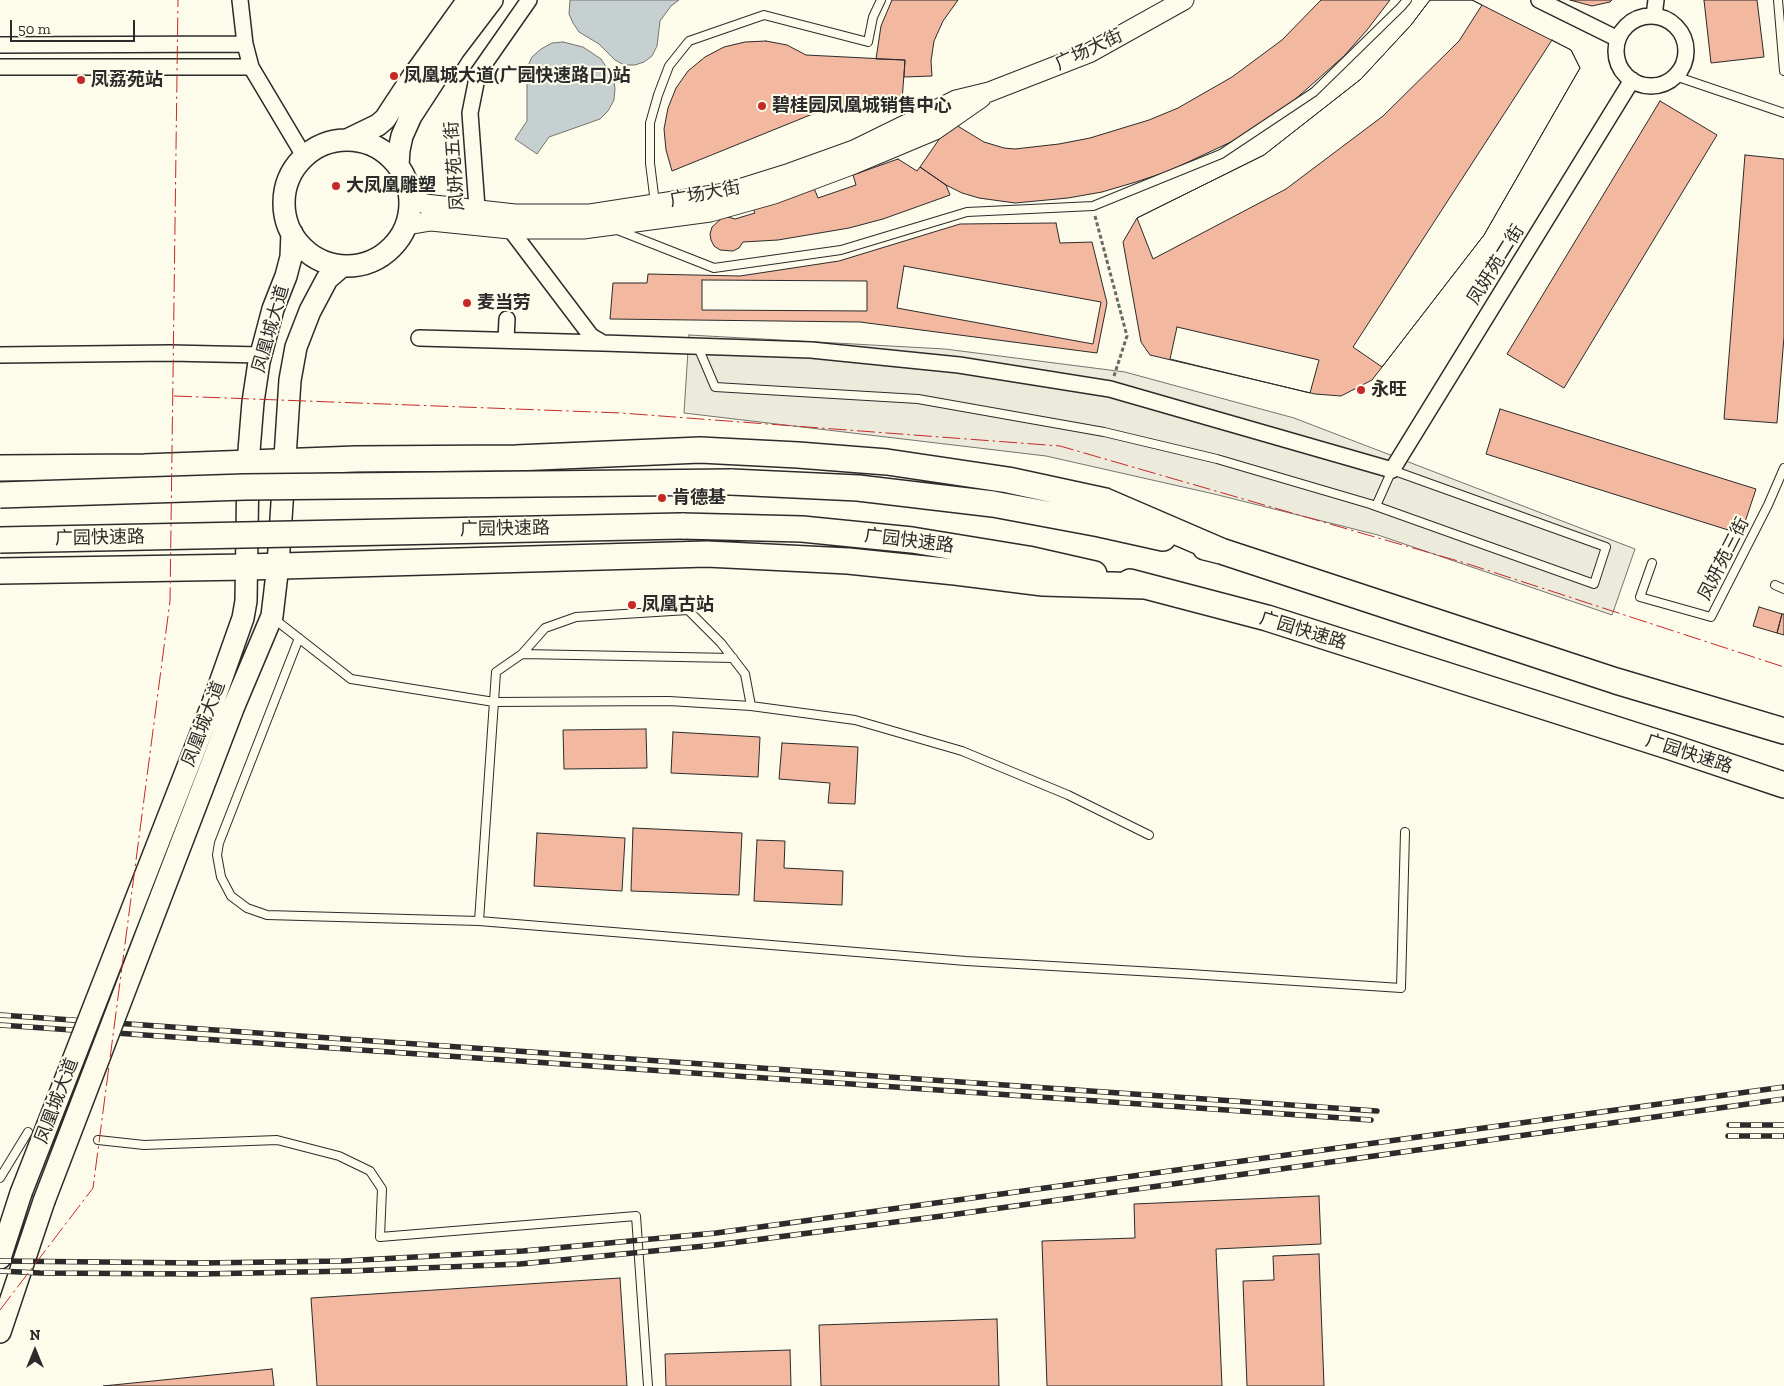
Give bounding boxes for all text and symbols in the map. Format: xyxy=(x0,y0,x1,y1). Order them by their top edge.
scale bar xyxy=(12,10,138,42)
text: 50 m xyxy=(18,20,51,38)
street label: 广场大街 xyxy=(1052,25,1126,75)
place label: 凤凰城大道(广园快速路口)站 xyxy=(404,65,630,87)
place label: 凤荔苑站 xyxy=(91,69,163,91)
marker: 凤凰城大道(广园快速路口)站 xyxy=(388,70,400,82)
marker: 凤荔苑站 xyxy=(75,74,87,86)
place label: 碧桂园凤凰城销售中心 xyxy=(772,95,952,117)
marker: 碧桂园凤凰城销售中心 xyxy=(756,100,768,112)
street label: 凤妍苑五街 xyxy=(441,120,469,212)
place label: 大凤凰雕塑 xyxy=(346,175,436,197)
street label: 广场大街 xyxy=(668,177,742,211)
marker: 大凤凰雕塑 xyxy=(330,180,342,192)
street label: 凤妍苑二街 xyxy=(1463,221,1529,309)
street label: 凤凰城大道 xyxy=(248,283,294,375)
place label: 麦当劳 xyxy=(477,292,531,314)
marker: 麦当劳 xyxy=(461,297,473,309)
place label: 永旺 xyxy=(1371,379,1407,401)
marker: 永旺 xyxy=(1355,384,1367,396)
place label: 肯德基 xyxy=(672,487,726,509)
marker: 肯德基 xyxy=(656,492,668,504)
street label: 凤妍苑三街 xyxy=(1694,514,1754,604)
street label: 广园快速路 xyxy=(460,517,550,541)
street label: 广园快速路 xyxy=(863,525,955,557)
street label: 广园快速路 xyxy=(55,526,145,550)
place label: 凤凰古站 xyxy=(642,594,714,616)
marker: 凤凰古站 xyxy=(626,599,638,611)
street label: 广园快速路 xyxy=(1257,608,1349,654)
street label: 凤凰城大道 xyxy=(178,678,230,770)
street label: 广园快速路 xyxy=(1643,730,1735,778)
street label: 凤凰城大道 xyxy=(31,1055,83,1147)
north arrow xyxy=(10,1326,60,1376)
text: N xyxy=(30,1327,40,1344)

